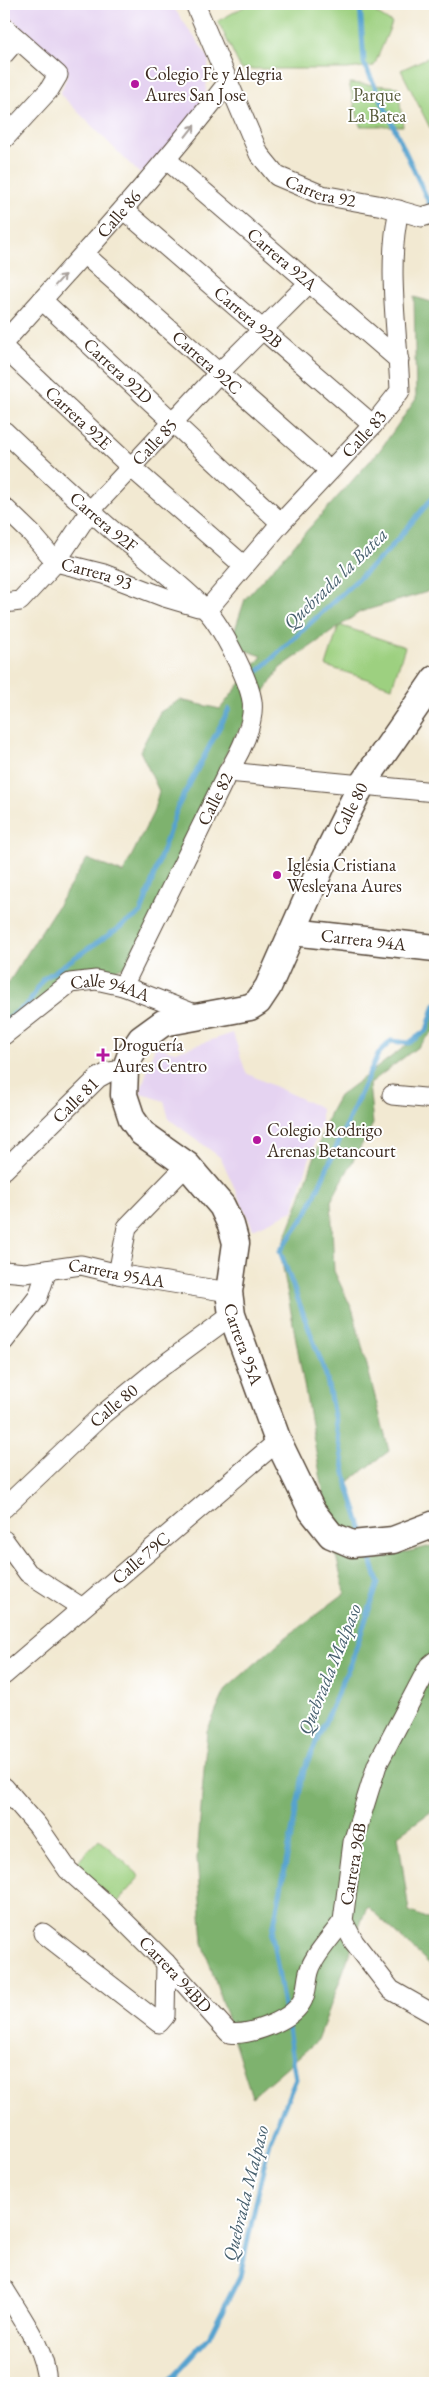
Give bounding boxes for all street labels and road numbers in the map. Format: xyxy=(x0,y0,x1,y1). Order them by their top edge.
street label: Carrera 92 xyxy=(282,169,358,212)
street label: Calle 86 xyxy=(91,185,146,243)
street label: Carrera 92A xyxy=(243,222,323,296)
street label: Carrera 92B xyxy=(209,281,288,353)
street label: Carrera 92C xyxy=(168,325,247,399)
street label: Carrera 92D xyxy=(79,333,158,409)
street label: Carrera 92E xyxy=(41,381,117,454)
street label: Calle 83 xyxy=(336,405,391,462)
street label: Calle 85 xyxy=(126,413,182,470)
street label: Carrera 92F xyxy=(65,486,142,557)
street label: Carrera 93 xyxy=(59,552,136,595)
street label: Calle 82 xyxy=(191,768,238,829)
street label: Calle 80 xyxy=(326,778,373,839)
street label: Carrera 94A xyxy=(320,923,408,956)
street label: Calle 94AA xyxy=(69,968,154,1007)
street label: Calle 81 xyxy=(47,1072,103,1128)
street label: Carrera 95AA xyxy=(67,1253,167,1293)
street label: Carrera 95A xyxy=(220,1302,269,1389)
street label: Calle 80 xyxy=(84,1378,143,1432)
street label: Calle 79C xyxy=(107,1526,174,1589)
street label: Carrera 96B xyxy=(334,1821,371,1907)
street label: Carrera 94BD xyxy=(134,1931,217,2018)

